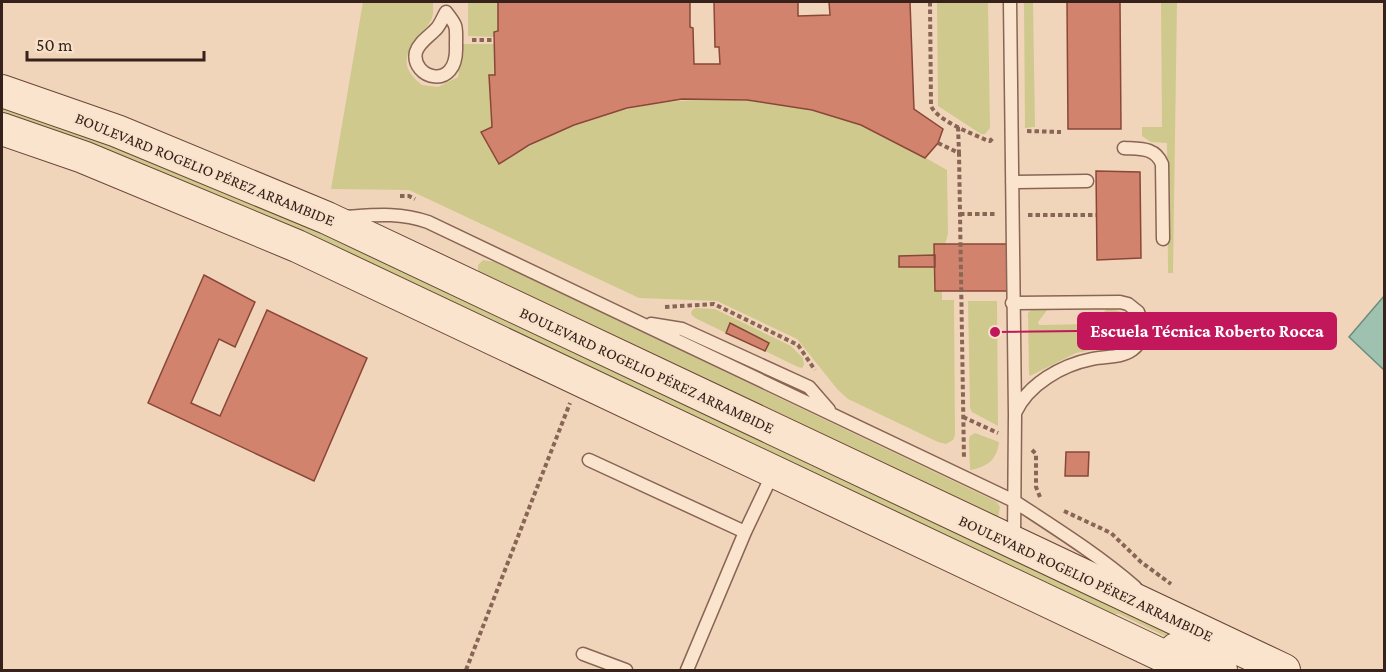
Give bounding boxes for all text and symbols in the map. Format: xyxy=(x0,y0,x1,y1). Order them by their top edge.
scale bar xyxy=(27,24,204,62)
text: 50 m xyxy=(36,35,73,55)
street label: BOULEVARD ROGELIO PÉREZ ARRAMBIDE xyxy=(73,109,338,229)
street label: BOULEVARD ROGELIO PÉREZ ARRAMBIDE xyxy=(517,303,777,437)
callout: Escuela Técnica Roberto Rocca xyxy=(1078,313,1336,349)
text: Escuela Técnica Roberto Rocca xyxy=(1090,321,1324,341)
street label: BOULEVARD ROGELIO PÉREZ ARRAMBIDE xyxy=(956,511,1216,645)

